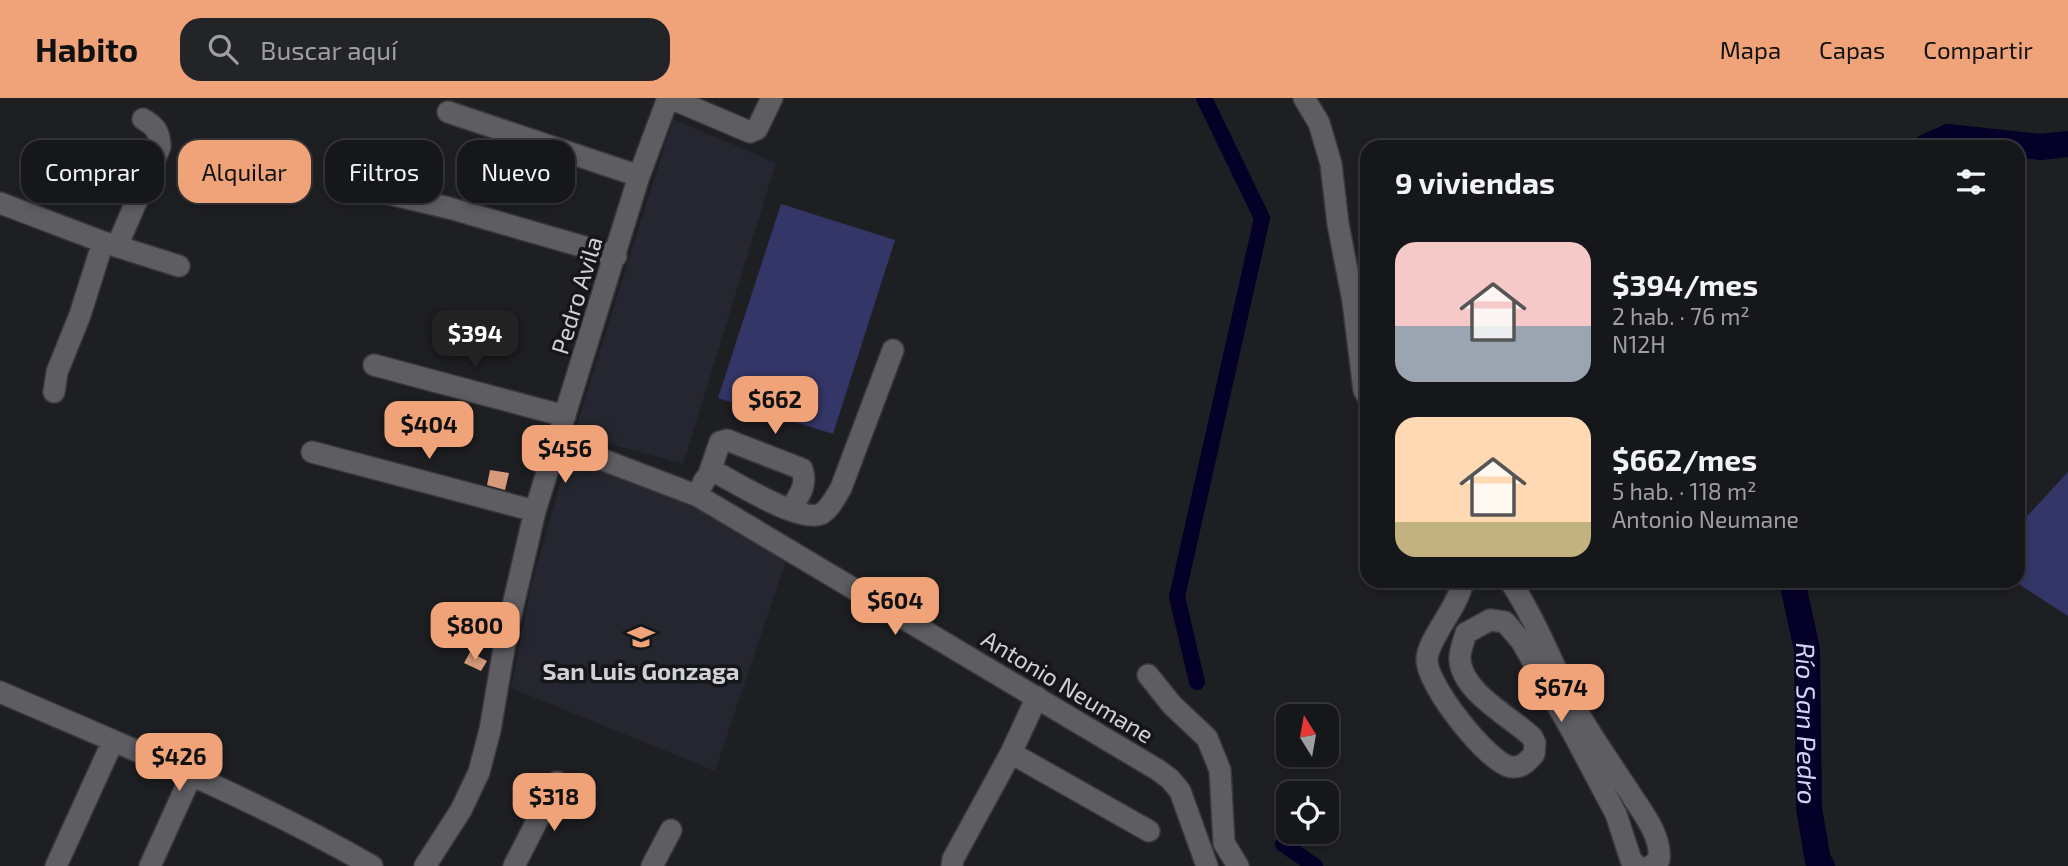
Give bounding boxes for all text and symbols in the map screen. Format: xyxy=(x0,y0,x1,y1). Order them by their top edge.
search box xyxy=(180,18,670,81)
text: Habito xyxy=(35,29,138,69)
icon: search xyxy=(204,30,242,68)
text: Buscar aquí xyxy=(260,34,398,65)
text: Mapa xyxy=(1720,35,1781,64)
text: Capas xyxy=(1819,35,1885,64)
text: Compartir xyxy=(1923,35,2033,64)
chip: Comprar xyxy=(21,140,164,203)
chip: Alquilar xyxy=(178,140,311,203)
chip: Filtros xyxy=(325,140,443,203)
chip: Nuevo xyxy=(457,140,575,203)
icon: filters xyxy=(1952,163,1990,201)
text: 9 viviendas xyxy=(1395,164,1555,200)
street label: Pedro Avila xyxy=(544,233,608,357)
text: $394/mes xyxy=(1612,266,1758,302)
icon: home xyxy=(1451,270,1535,354)
text: 2 hab. · 76 m² xyxy=(1612,302,1750,330)
pin: $394 xyxy=(434,310,516,370)
text: $394 xyxy=(448,319,502,347)
text: N12H xyxy=(1612,330,1666,358)
pin: $662 xyxy=(734,376,816,436)
text: $662 xyxy=(748,385,802,413)
pin: $404 xyxy=(388,402,470,461)
text: $404 xyxy=(400,410,458,438)
pin: $456 xyxy=(524,426,606,485)
text: $456 xyxy=(538,434,592,462)
text: $662/mes xyxy=(1612,441,1757,477)
icon: home xyxy=(1451,445,1535,529)
text: 5 hab. · 118 m² xyxy=(1612,477,1757,505)
text: Antonio Neumane xyxy=(1612,505,1799,533)
pin: $604 xyxy=(854,578,936,637)
text: $604 xyxy=(867,586,923,614)
pin: $800 xyxy=(434,602,516,662)
text: $800 xyxy=(447,611,503,639)
school or university icon: San Luis Gonzaga xyxy=(626,622,656,652)
street label: Antonio Neumane xyxy=(977,623,1159,749)
water label: Río San Pedro xyxy=(1791,642,1824,805)
place label: San Luis Gonzaga xyxy=(543,656,739,685)
pin: $674 xyxy=(1520,664,1602,724)
text: $674 xyxy=(1534,673,1588,701)
north arrow xyxy=(1276,704,1339,766)
map controls xyxy=(1276,704,1339,844)
pin: $426 xyxy=(138,734,220,793)
text: $426 xyxy=(152,742,206,770)
pin: $318 xyxy=(513,774,595,833)
button: locate xyxy=(1276,781,1339,844)
text: $318 xyxy=(529,782,579,810)

